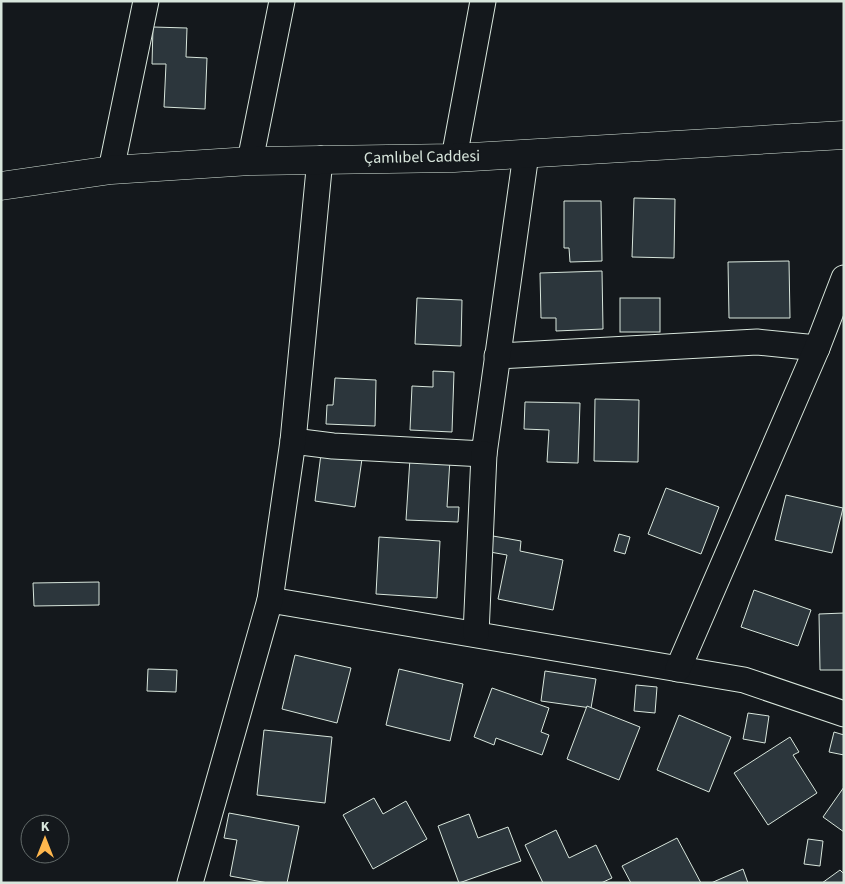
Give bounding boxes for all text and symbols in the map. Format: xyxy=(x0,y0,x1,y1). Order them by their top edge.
street label: Çamlıbel Caddesi xyxy=(364,145,480,169)
north arrow xyxy=(20,814,70,864)
text: K xyxy=(41,817,50,837)

